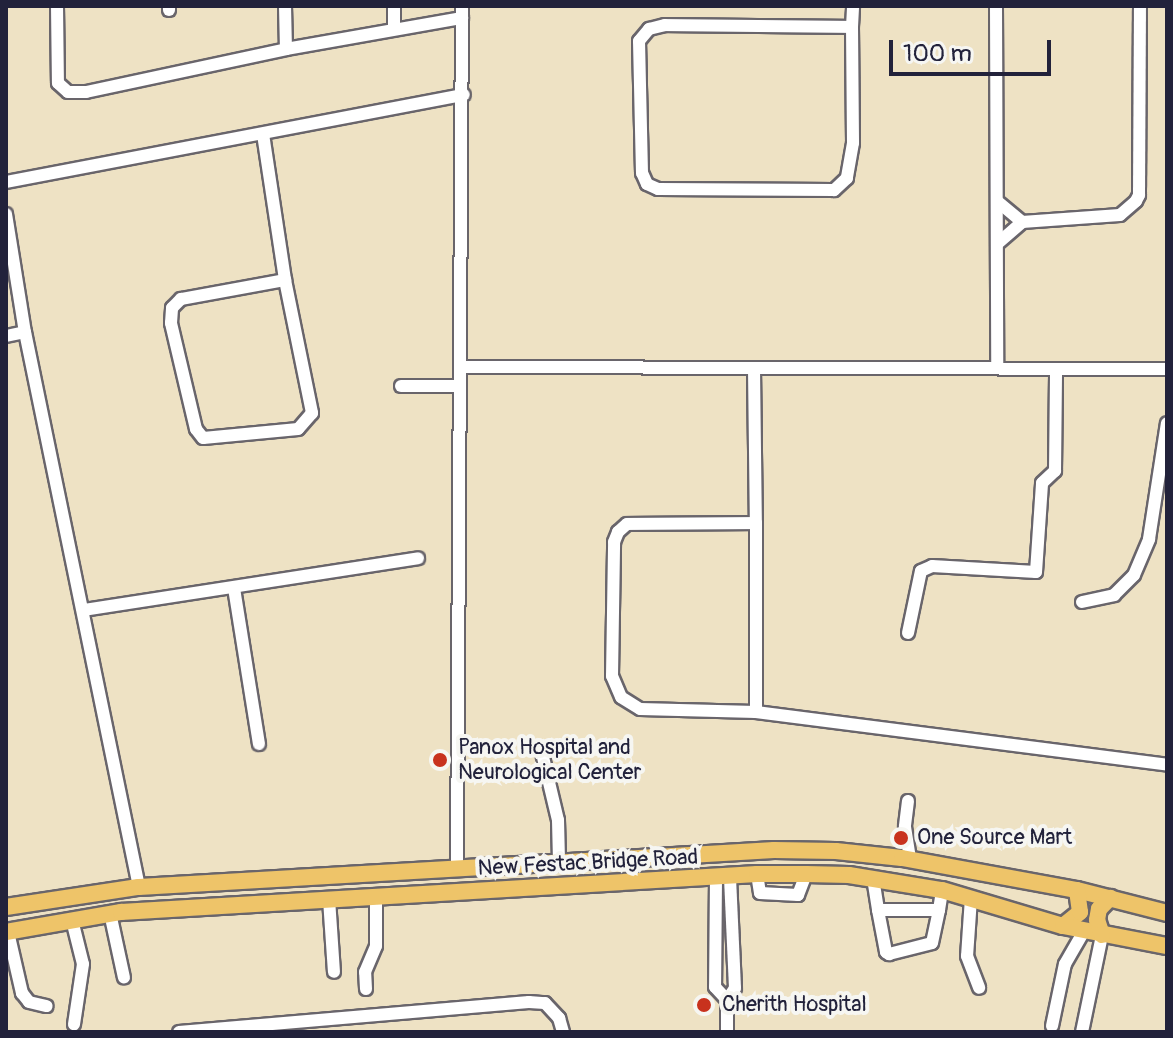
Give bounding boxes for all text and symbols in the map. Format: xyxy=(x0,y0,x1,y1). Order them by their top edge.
scale bar xyxy=(893,24,1055,74)
text: 100 m xyxy=(903,39,972,68)
place label: Panox Hospital and Neurological Center xyxy=(458,734,641,786)
marker: Panox Hospital and Neurological Center xyxy=(429,749,451,771)
place label: One Source Mart xyxy=(917,825,1072,851)
marker: One Source Mart xyxy=(892,829,910,847)
street label: New Festac Bridge Road xyxy=(477,844,699,882)
place label: Cherith Hospital xyxy=(722,992,867,1018)
marker: Cherith Hospital xyxy=(693,994,715,1016)

